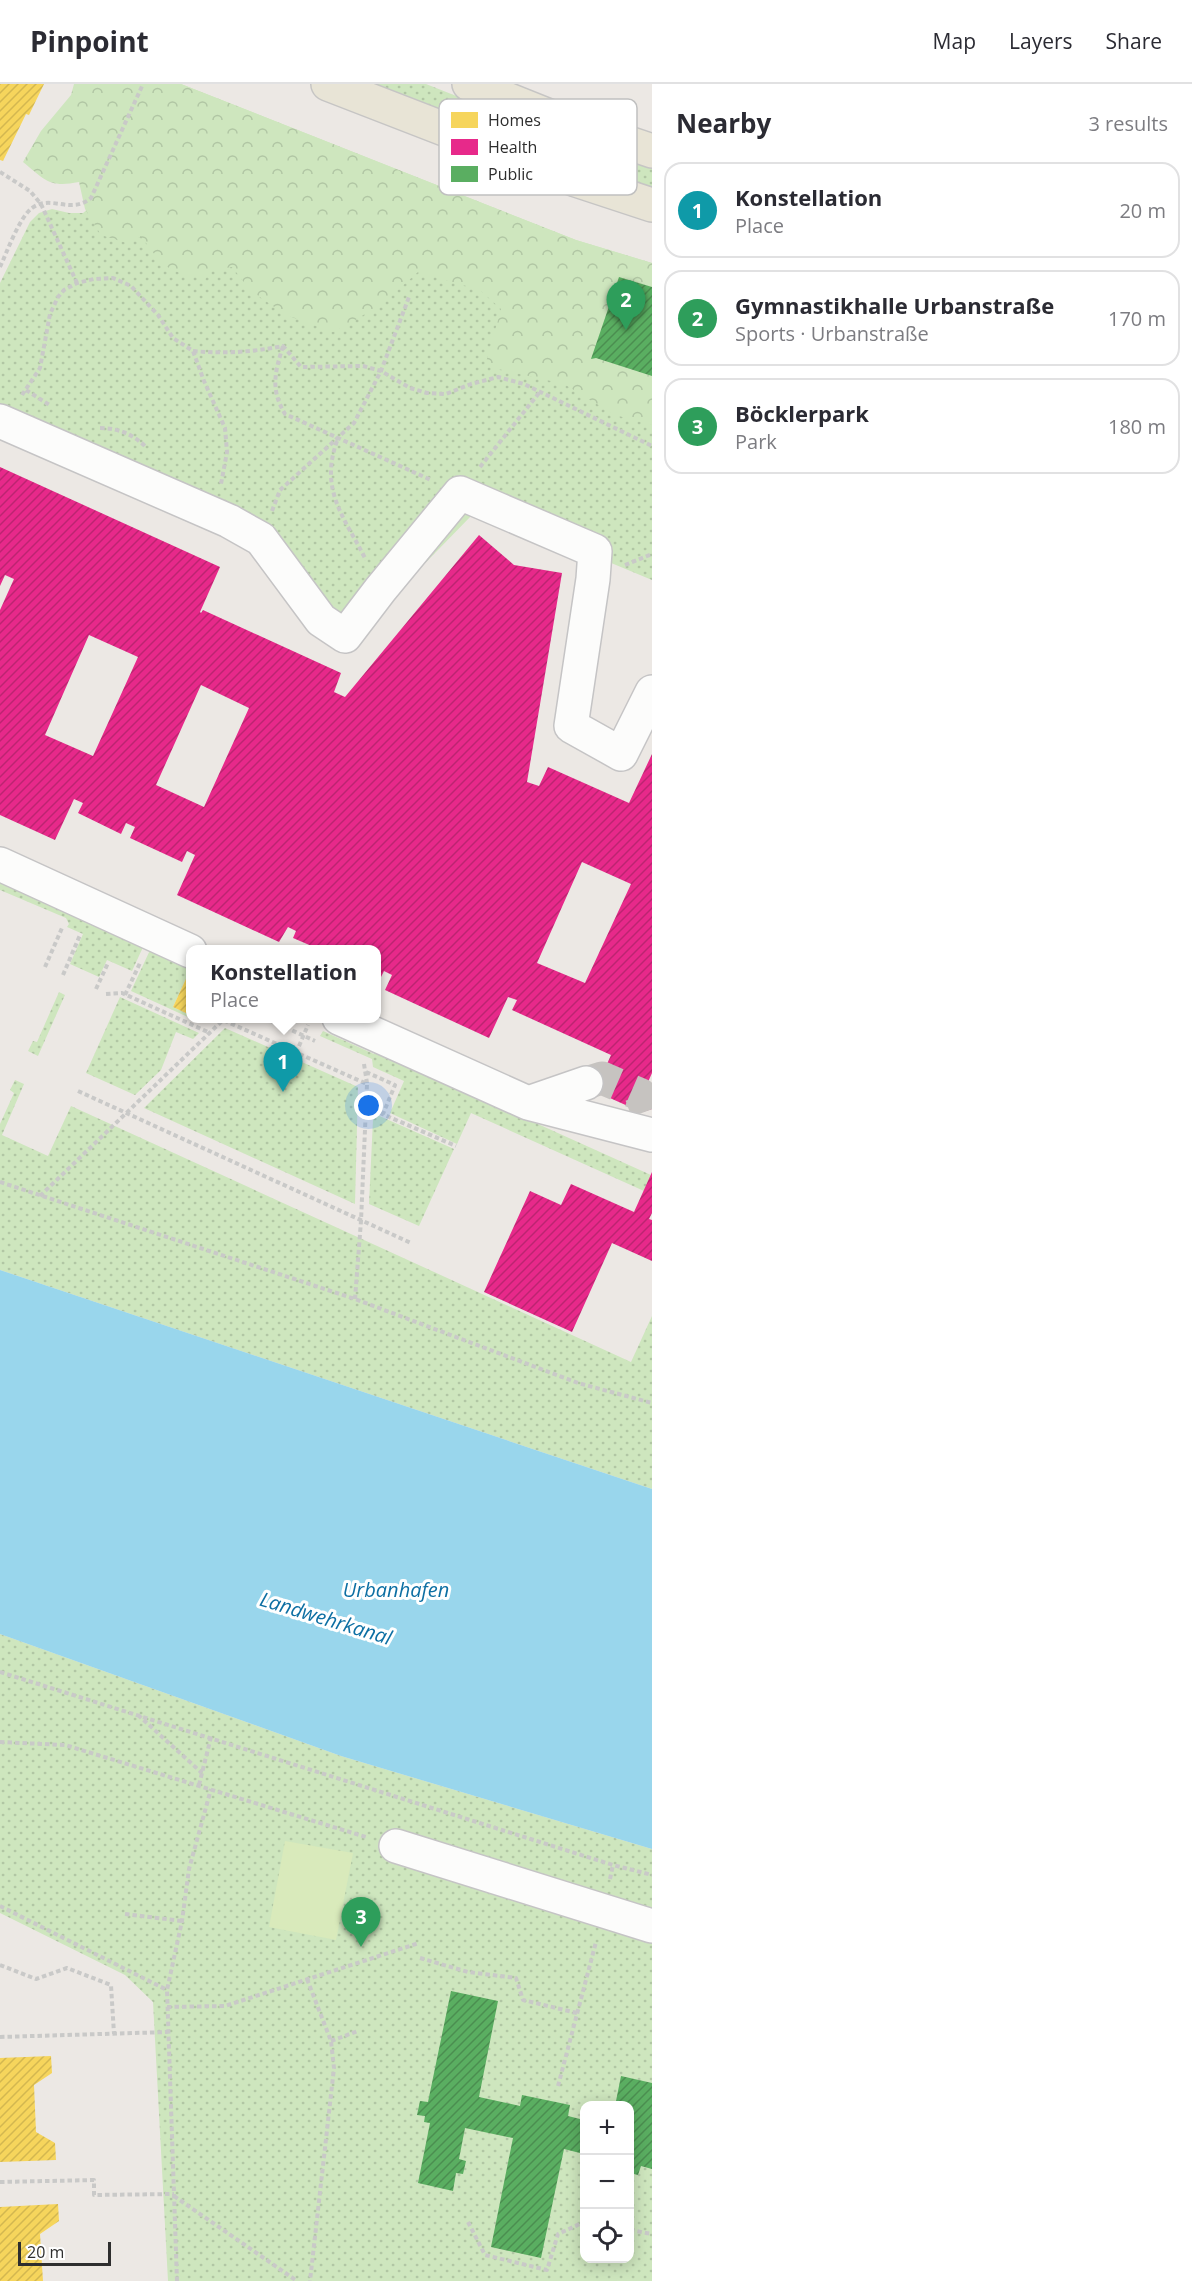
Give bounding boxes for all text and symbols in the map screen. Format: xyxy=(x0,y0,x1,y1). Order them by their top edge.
text: Pinpoint xyxy=(30,22,149,60)
text: Map xyxy=(933,27,976,55)
text: Layers xyxy=(1009,27,1073,55)
text: Share xyxy=(1106,27,1162,55)
legend xyxy=(439,99,637,195)
text: Nearby xyxy=(676,105,771,141)
text: Homes xyxy=(488,109,541,131)
text: 3 results xyxy=(1088,110,1168,137)
text: Health xyxy=(488,136,537,158)
text: Public xyxy=(488,163,533,185)
text: Konstellation xyxy=(735,182,882,212)
text: 1 xyxy=(692,197,703,224)
text: 20 m xyxy=(1119,197,1166,224)
text: Place xyxy=(735,212,784,239)
pin: 2 xyxy=(606,280,646,330)
text: Gymnastikhalle Urbanstraße xyxy=(735,290,1054,320)
text: 2 xyxy=(692,305,703,332)
text: 170 m xyxy=(1108,305,1166,332)
text: Sports · Urbanstraße xyxy=(735,320,929,347)
text: Böcklerpark xyxy=(735,398,869,428)
text: 3 xyxy=(692,413,703,440)
text: 180 m xyxy=(1108,413,1166,440)
text: Park xyxy=(735,428,777,455)
popup xyxy=(186,945,381,1023)
text: Konstellation xyxy=(210,956,357,986)
text: Place xyxy=(210,986,259,1013)
pin: 1 xyxy=(264,1042,302,1092)
your location xyxy=(354,1091,383,1120)
water label: Urbanhafen xyxy=(343,1576,449,1603)
water label: Landwehrkanal xyxy=(257,1585,396,1651)
pin: 3 xyxy=(342,1898,380,1947)
map controls xyxy=(580,2101,634,2263)
button: + xyxy=(580,2101,634,2155)
button: − xyxy=(580,2155,634,2209)
button: locate xyxy=(580,2209,634,2263)
scale bar xyxy=(18,2239,111,2266)
text: 20 m xyxy=(27,2241,64,2263)

